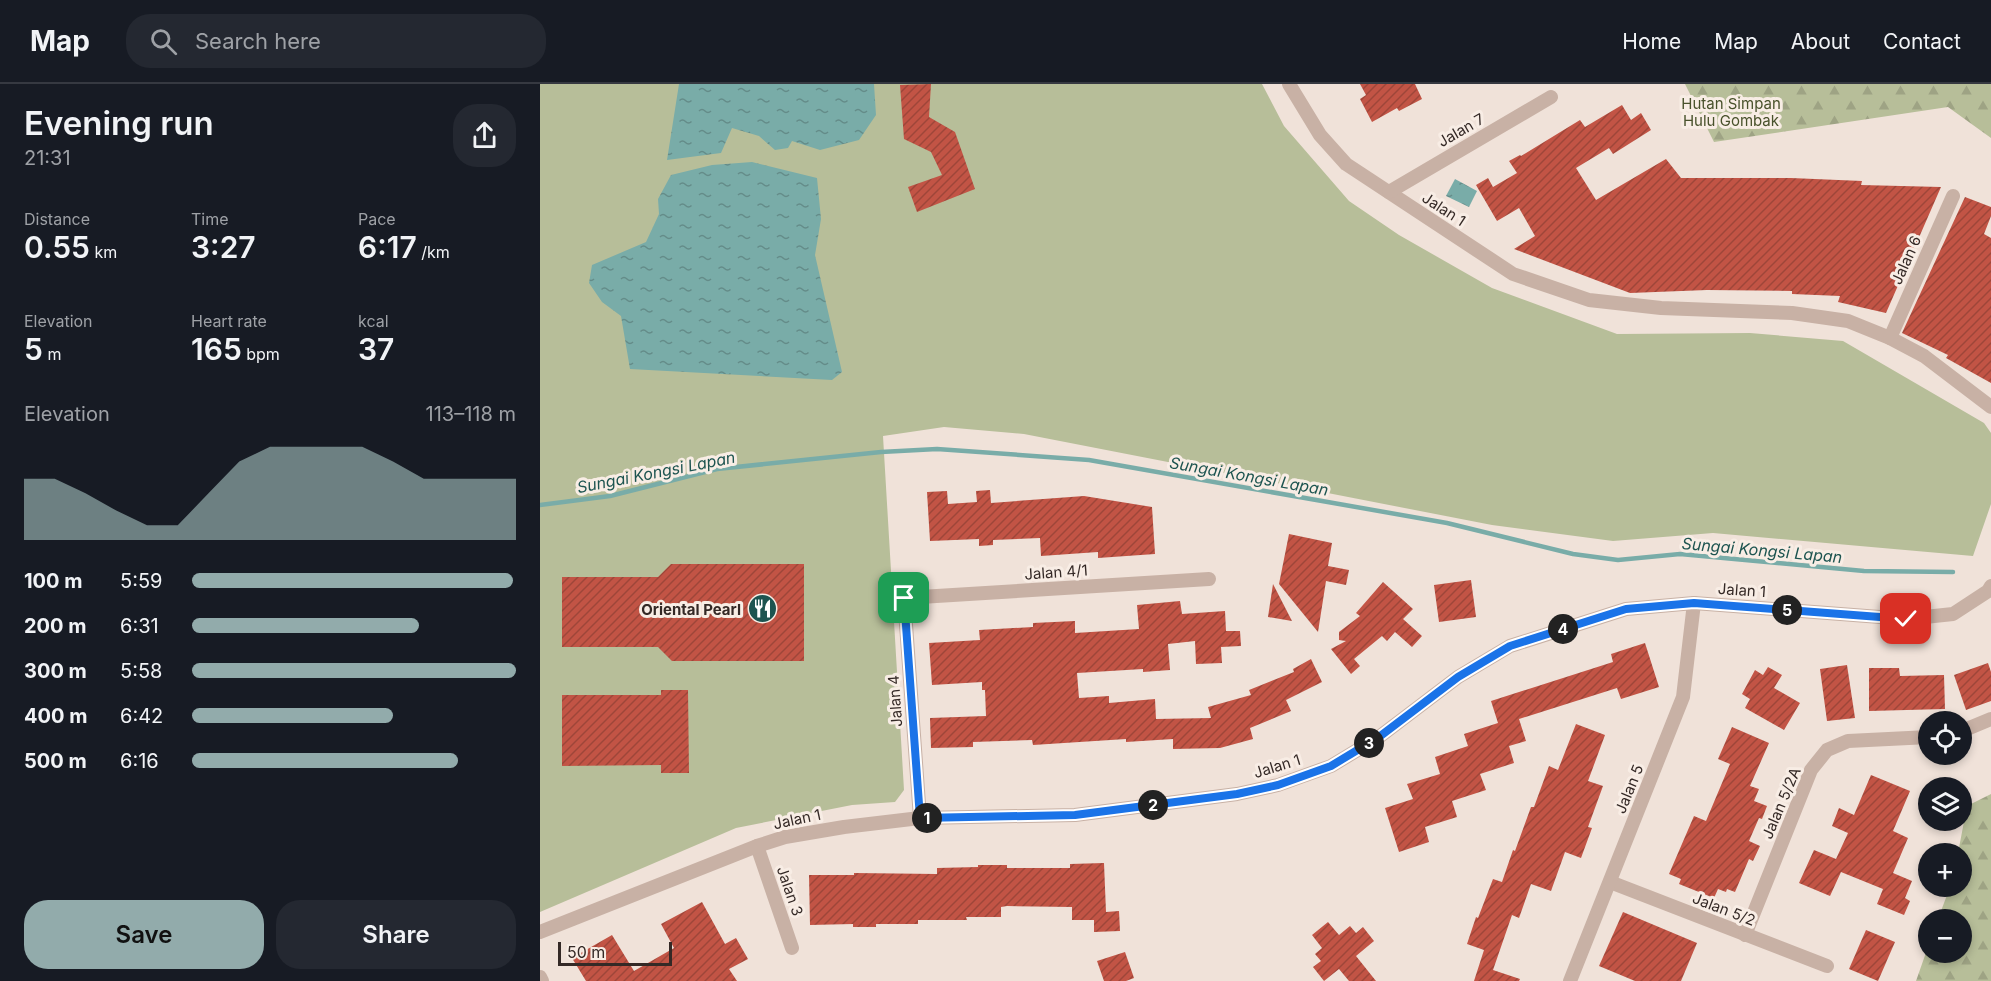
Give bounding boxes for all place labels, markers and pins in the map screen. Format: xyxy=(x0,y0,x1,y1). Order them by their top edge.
pin xyxy=(878,572,929,623)
restaurant icon: Oriental Pearl xyxy=(746,593,778,625)
pin xyxy=(1880,593,1931,644)
pin: 5 xyxy=(1772,595,1802,625)
place label: Oriental Pearl xyxy=(641,600,741,619)
pin: 4 xyxy=(1548,614,1578,644)
pin: 3 xyxy=(1354,728,1384,758)
pin: 2 xyxy=(1138,790,1168,820)
pin: 1 xyxy=(912,803,942,833)

